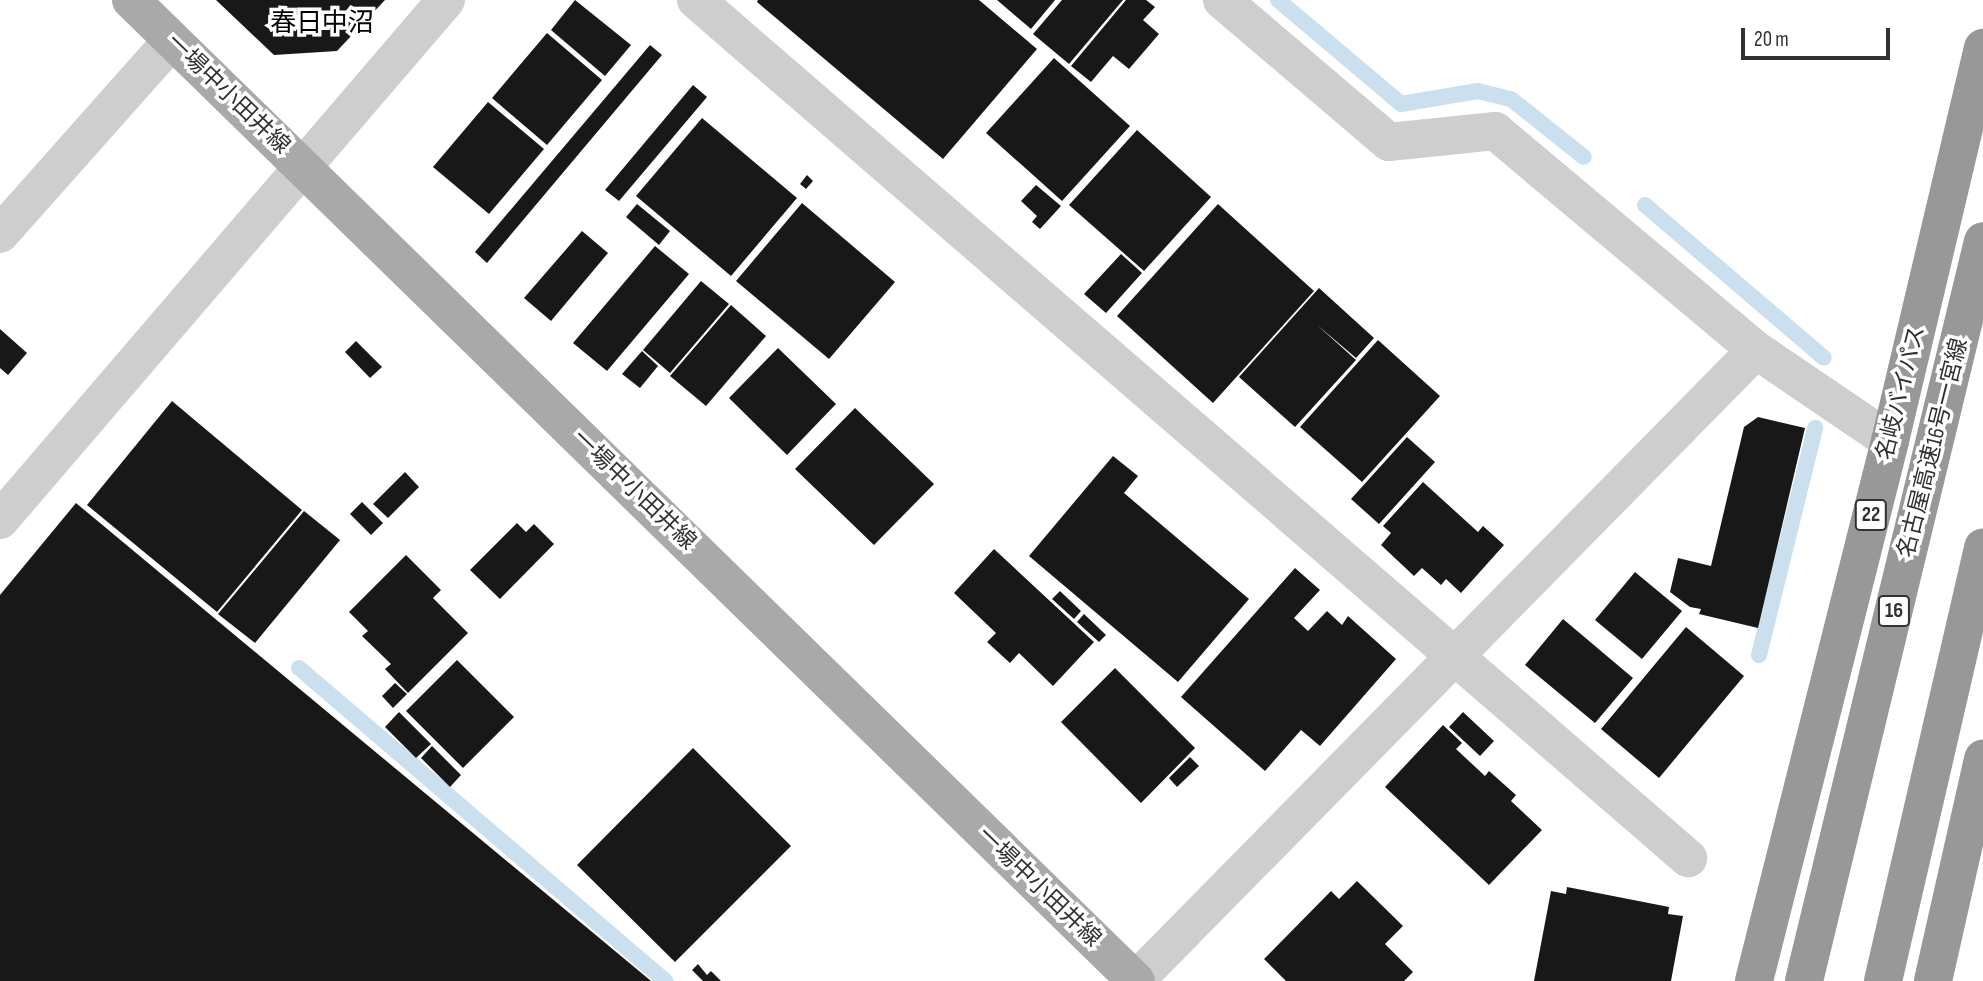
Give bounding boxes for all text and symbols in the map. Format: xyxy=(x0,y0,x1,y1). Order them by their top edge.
district label: 春日中沼 xyxy=(270,8,374,40)
scale bar xyxy=(1745,14,1894,58)
text: 20 m xyxy=(1754,27,1789,52)
street label: 一場中小田井線 xyxy=(161,28,295,160)
street label: 名岐バイパス xyxy=(1871,323,1931,463)
street label: 名古屋高速16号一宮線 xyxy=(1892,335,1974,561)
street label: 一場中小田井線 xyxy=(567,424,701,556)
road number: 22 xyxy=(1854,498,1888,532)
road number: 16 xyxy=(1876,594,1912,628)
street label: 一場中小田井線 xyxy=(972,821,1106,953)

